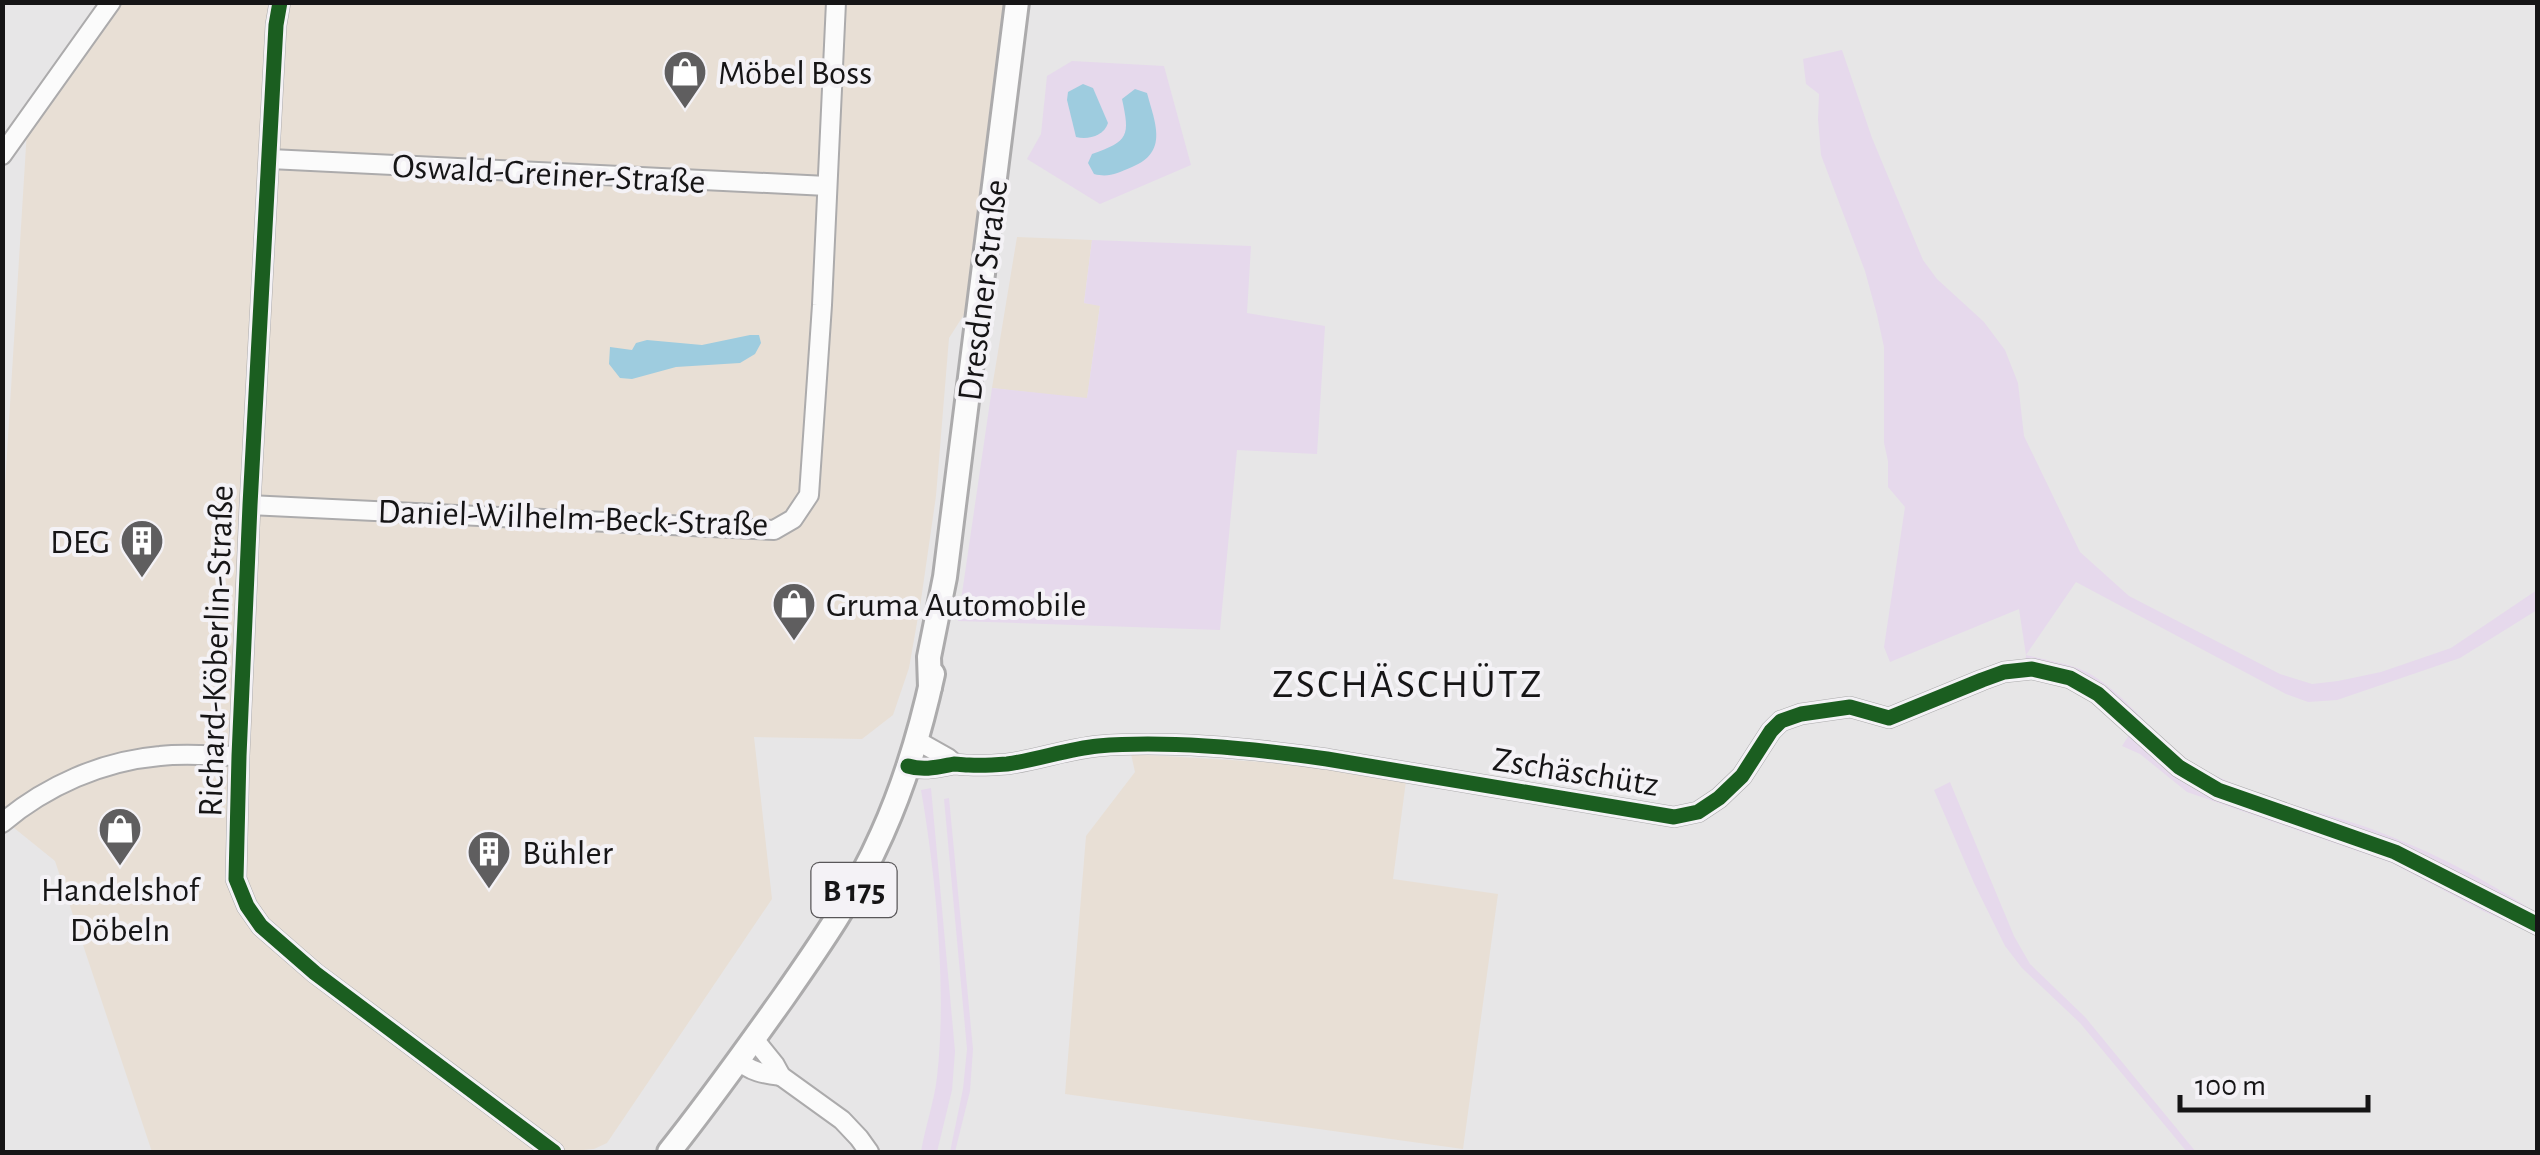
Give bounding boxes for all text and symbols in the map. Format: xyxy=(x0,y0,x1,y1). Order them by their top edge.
shop icon: Möbel Boss xyxy=(662,49,708,110)
place label: Möbel Boss xyxy=(718,56,872,91)
street label: Oswald-Greiner-Straße xyxy=(391,149,706,200)
street label: Dresdner Straße xyxy=(953,178,1014,403)
street label: Richard-Köberlin-Straße xyxy=(193,485,240,817)
street label: Daniel-Wilhelm-Beck-Straße xyxy=(377,494,769,543)
building icon: DEG xyxy=(119,518,165,579)
place label: DEG xyxy=(50,525,110,560)
shop icon: Gruma Automobile xyxy=(771,581,817,642)
place label: Gruma Automobile xyxy=(826,588,1086,623)
district label: ZSCHÄSCHÜTZ xyxy=(1272,663,1544,705)
street label: Zschäschütz xyxy=(1490,742,1661,803)
shop icon: Handelshof Döbeln xyxy=(97,806,143,867)
building icon: Bühler xyxy=(466,829,512,890)
place label: Bühler xyxy=(522,836,614,871)
road number: B 175 xyxy=(812,863,896,917)
place label: Handelshof Döbeln xyxy=(41,873,202,948)
scale bar xyxy=(2180,1050,2368,1112)
text: 100 m xyxy=(2195,1071,2266,1101)

